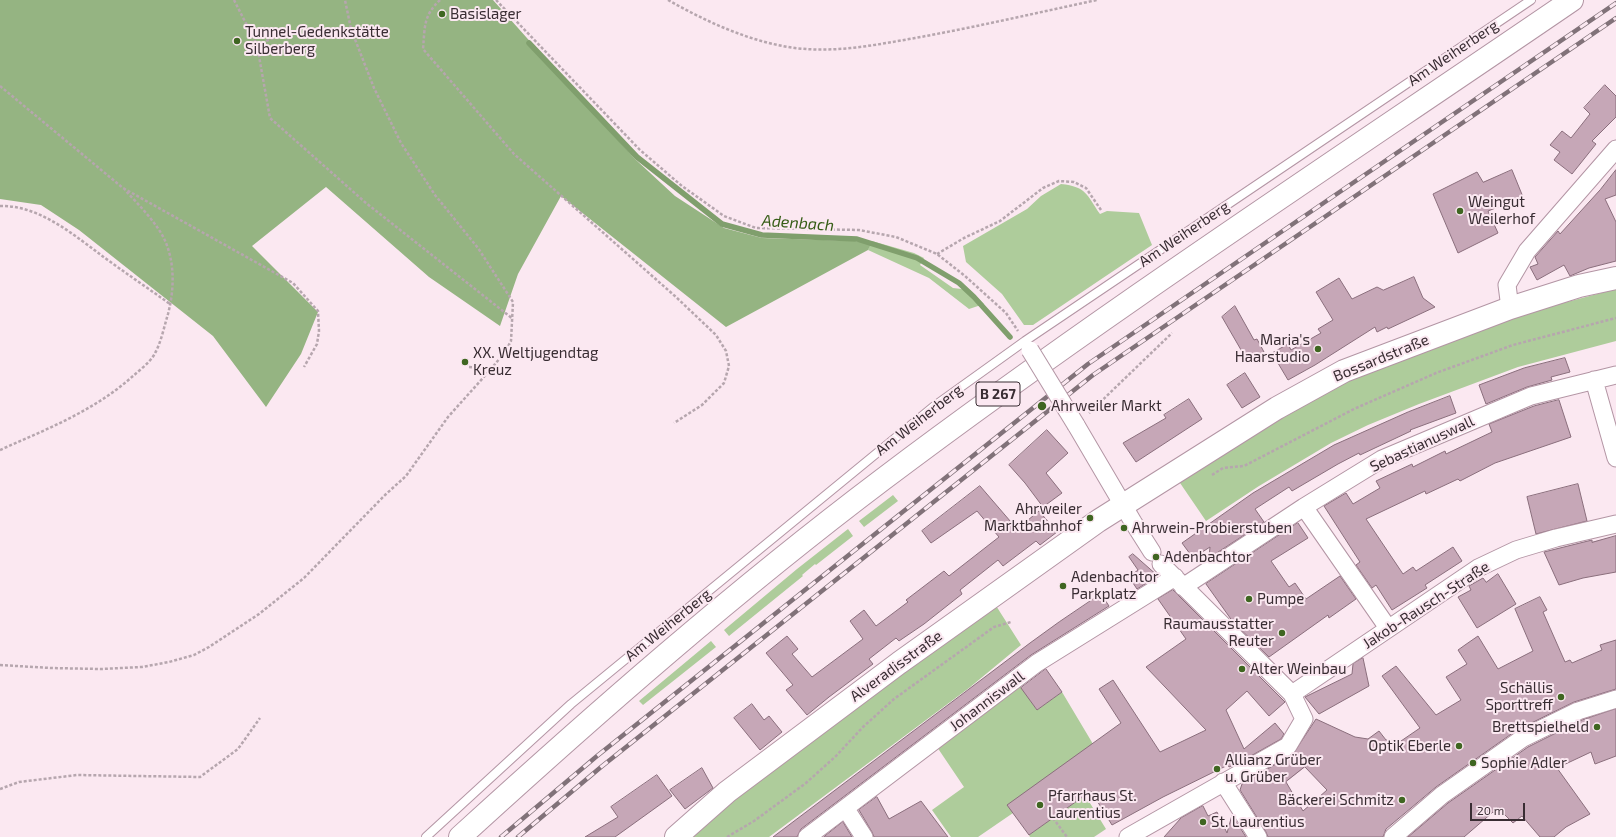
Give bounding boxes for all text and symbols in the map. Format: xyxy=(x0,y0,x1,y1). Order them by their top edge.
place label: Basislager xyxy=(450,5,522,23)
marker: Basislager xyxy=(437,9,447,19)
street label: Am Weiherberg xyxy=(1404,16,1502,90)
place label: Tunnel-Gedenkstätte Silberberg xyxy=(245,23,389,58)
marker: Tunnel-Gedenkstätte Silberberg xyxy=(232,36,242,46)
place label: Weingut Weilerhof xyxy=(1468,193,1535,228)
street label: Am Weiherberg xyxy=(1135,197,1233,271)
marker: Weingut Weilerhof xyxy=(1455,206,1465,216)
water label: Adenbach xyxy=(761,211,835,235)
place label: Maria's Haarstudio xyxy=(1235,331,1310,366)
street label: Bossardstraße xyxy=(1331,331,1431,385)
place label: XX. Weltjugendtag Kreuz xyxy=(473,344,598,379)
marker: Maria's Haarstudio xyxy=(1313,344,1323,354)
marker: XX. Weltjugendtag Kreuz xyxy=(460,357,470,367)
street label: Am Weiherberg xyxy=(872,381,966,459)
road number: B 267 xyxy=(976,382,1020,406)
place label: Ahrweiler Markt xyxy=(1051,397,1162,415)
marker: Ahrweiler Markt xyxy=(1036,400,1048,412)
street label: Sebastianuswall xyxy=(1367,412,1477,476)
place label: Ahrweiler Marktbahnhof xyxy=(984,500,1082,535)
marker: Ahrweiler Marktbahnhof xyxy=(1085,513,1095,523)
place label: Ahrwein-Probierstuben xyxy=(1132,519,1292,537)
marker: Ahrwein-Probierstuben xyxy=(1119,523,1129,533)
place label: Adenbachtor xyxy=(1164,548,1252,566)
marker: Adenbachtor xyxy=(1151,552,1161,562)
street label: Jakob-Rausch-Straße xyxy=(1359,557,1493,653)
place label: Adenbachtor Parkplatz xyxy=(1071,568,1159,603)
marker: Adenbachtor Parkplatz xyxy=(1058,581,1068,591)
street label: Am Weiherberg xyxy=(621,585,715,665)
place label: Pumpe xyxy=(1257,590,1304,608)
marker: Pumpe xyxy=(1244,594,1254,604)
place label: Raumausstatter Reuter xyxy=(1163,615,1274,650)
street label: Alveradisstraße xyxy=(846,627,946,705)
marker: Raumausstatter Reuter xyxy=(1277,628,1287,638)
place label: Alter Weinbau xyxy=(1250,660,1347,678)
marker: Alter Weinbau xyxy=(1237,664,1247,674)
street label: Johanniswall xyxy=(946,667,1028,735)
place label: Schällis Sporttreff xyxy=(1485,679,1553,714)
marker: Schällis Sporttreff xyxy=(1556,692,1566,702)
place label: Brettspielheld xyxy=(1492,718,1589,736)
marker: Brettspielheld xyxy=(1592,722,1602,732)
place label: Optik Eberle xyxy=(1368,737,1451,755)
marker: Optik Eberle xyxy=(1454,741,1464,751)
place label: Allianz Grüber u. Grüber xyxy=(1225,751,1322,786)
place label: Sophie Adler xyxy=(1481,754,1567,772)
marker: Sophie Adler xyxy=(1468,758,1478,768)
marker: Allianz Grüber u. Grüber xyxy=(1212,764,1222,774)
place label: Pfarrhaus St. Laurentius xyxy=(1048,787,1137,822)
place label: Bäckerei Schmitz xyxy=(1278,791,1394,809)
marker: Bäckerei Schmitz xyxy=(1397,795,1407,805)
scale bar xyxy=(1472,795,1527,821)
marker: Pfarrhaus St. Laurentius xyxy=(1035,800,1045,810)
text: 20 m xyxy=(1477,803,1504,817)
place label: St. Laurentius xyxy=(1211,813,1305,831)
marker: St. Laurentius xyxy=(1198,817,1208,827)

